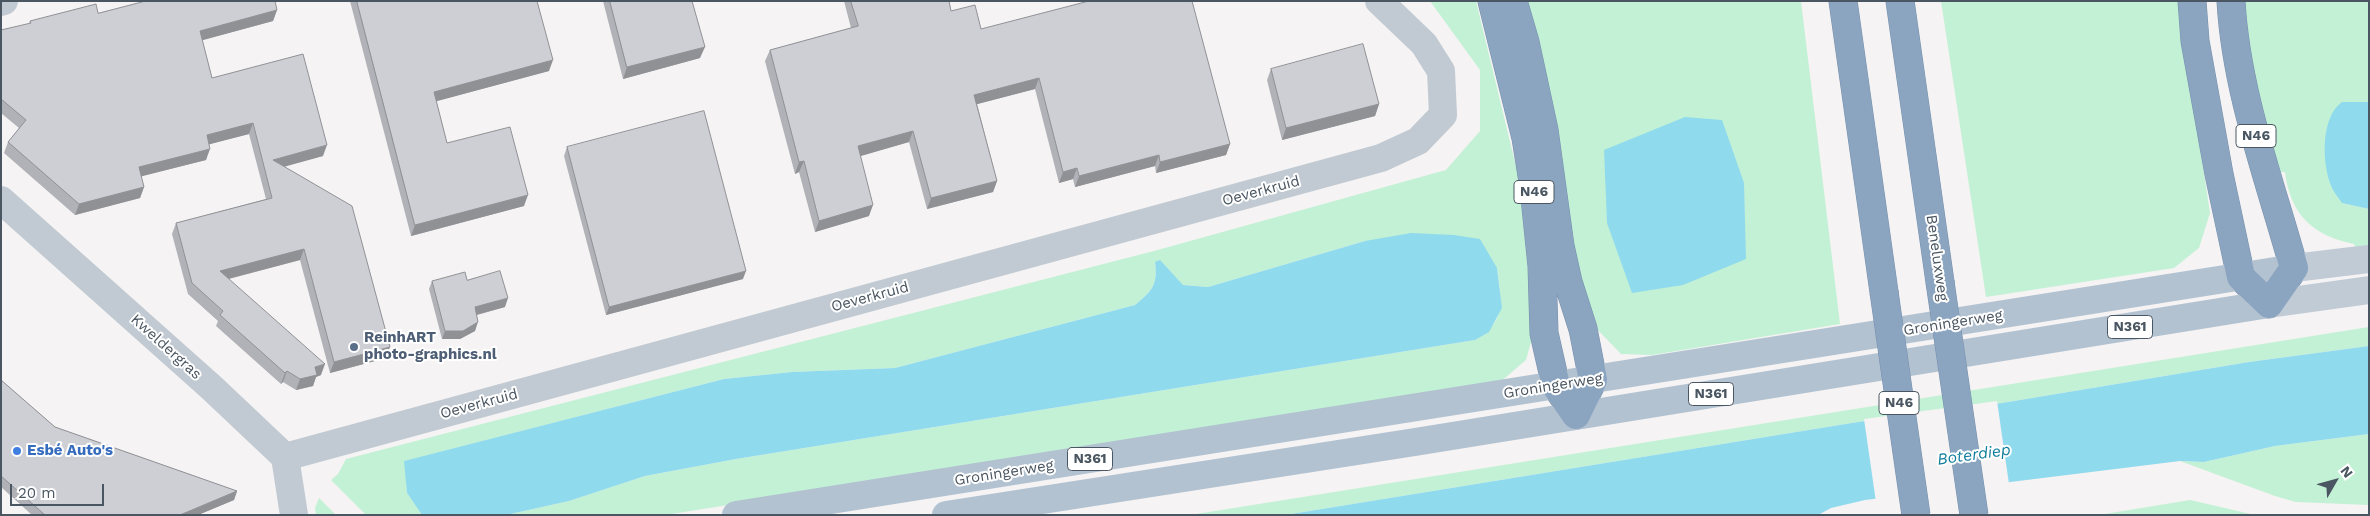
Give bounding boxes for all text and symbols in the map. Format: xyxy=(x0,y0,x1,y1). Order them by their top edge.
road number: N46 xyxy=(2236,124,2276,148)
street label: Oeverkruid xyxy=(1220,172,1302,210)
road number: N46 xyxy=(1514,180,1554,203)
street label: Beneluxweg xyxy=(1922,214,1952,302)
street label: Oeverkruid xyxy=(829,278,911,316)
street label: Groningerweg xyxy=(1902,306,2004,340)
street label: Kweldergras xyxy=(127,311,205,383)
road number: N361 xyxy=(2108,316,2152,338)
place label: ReinhART photo-graphics.nl xyxy=(364,329,497,364)
marker: ReinhART photo-graphics.nl xyxy=(348,341,360,353)
street label: Groningerweg xyxy=(1502,369,1604,403)
road number: N361 xyxy=(1688,382,1734,406)
street label: Oeverkruid xyxy=(438,385,520,423)
road number: N46 xyxy=(1879,392,1919,414)
water label: Boterdiep xyxy=(1936,440,2012,470)
place label: Esbé Auto's xyxy=(27,442,113,460)
marker: Esbé Auto's xyxy=(11,445,23,457)
road number: N361 xyxy=(1068,448,1112,470)
street label: Groningerweg xyxy=(953,456,1055,490)
north arrow xyxy=(2310,456,2360,506)
text: N xyxy=(2337,463,2356,481)
scale bar xyxy=(12,474,106,506)
text: 20 m xyxy=(18,484,56,502)

